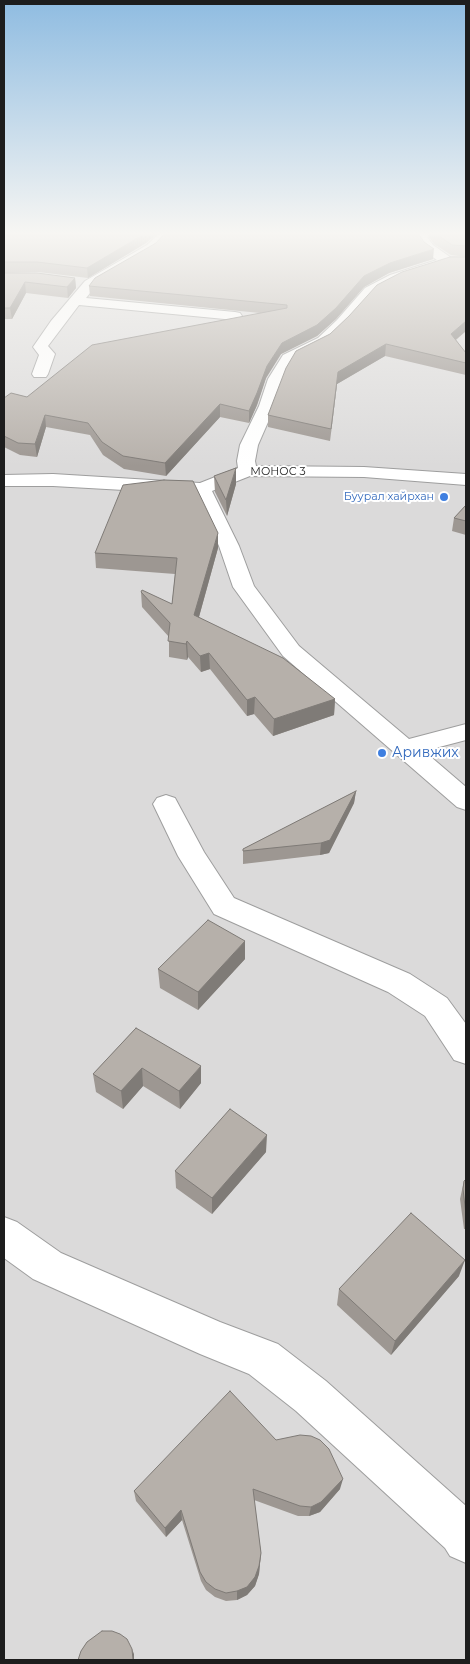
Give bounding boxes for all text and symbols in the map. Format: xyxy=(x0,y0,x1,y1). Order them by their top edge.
street label: МОНОС 3 xyxy=(250,465,306,479)
place label: Буурал хайрхан xyxy=(344,490,434,504)
marker: Буурал хайрхан xyxy=(438,491,450,503)
place label: Аривжих xyxy=(392,745,459,761)
marker: Аривжих xyxy=(376,747,388,759)

